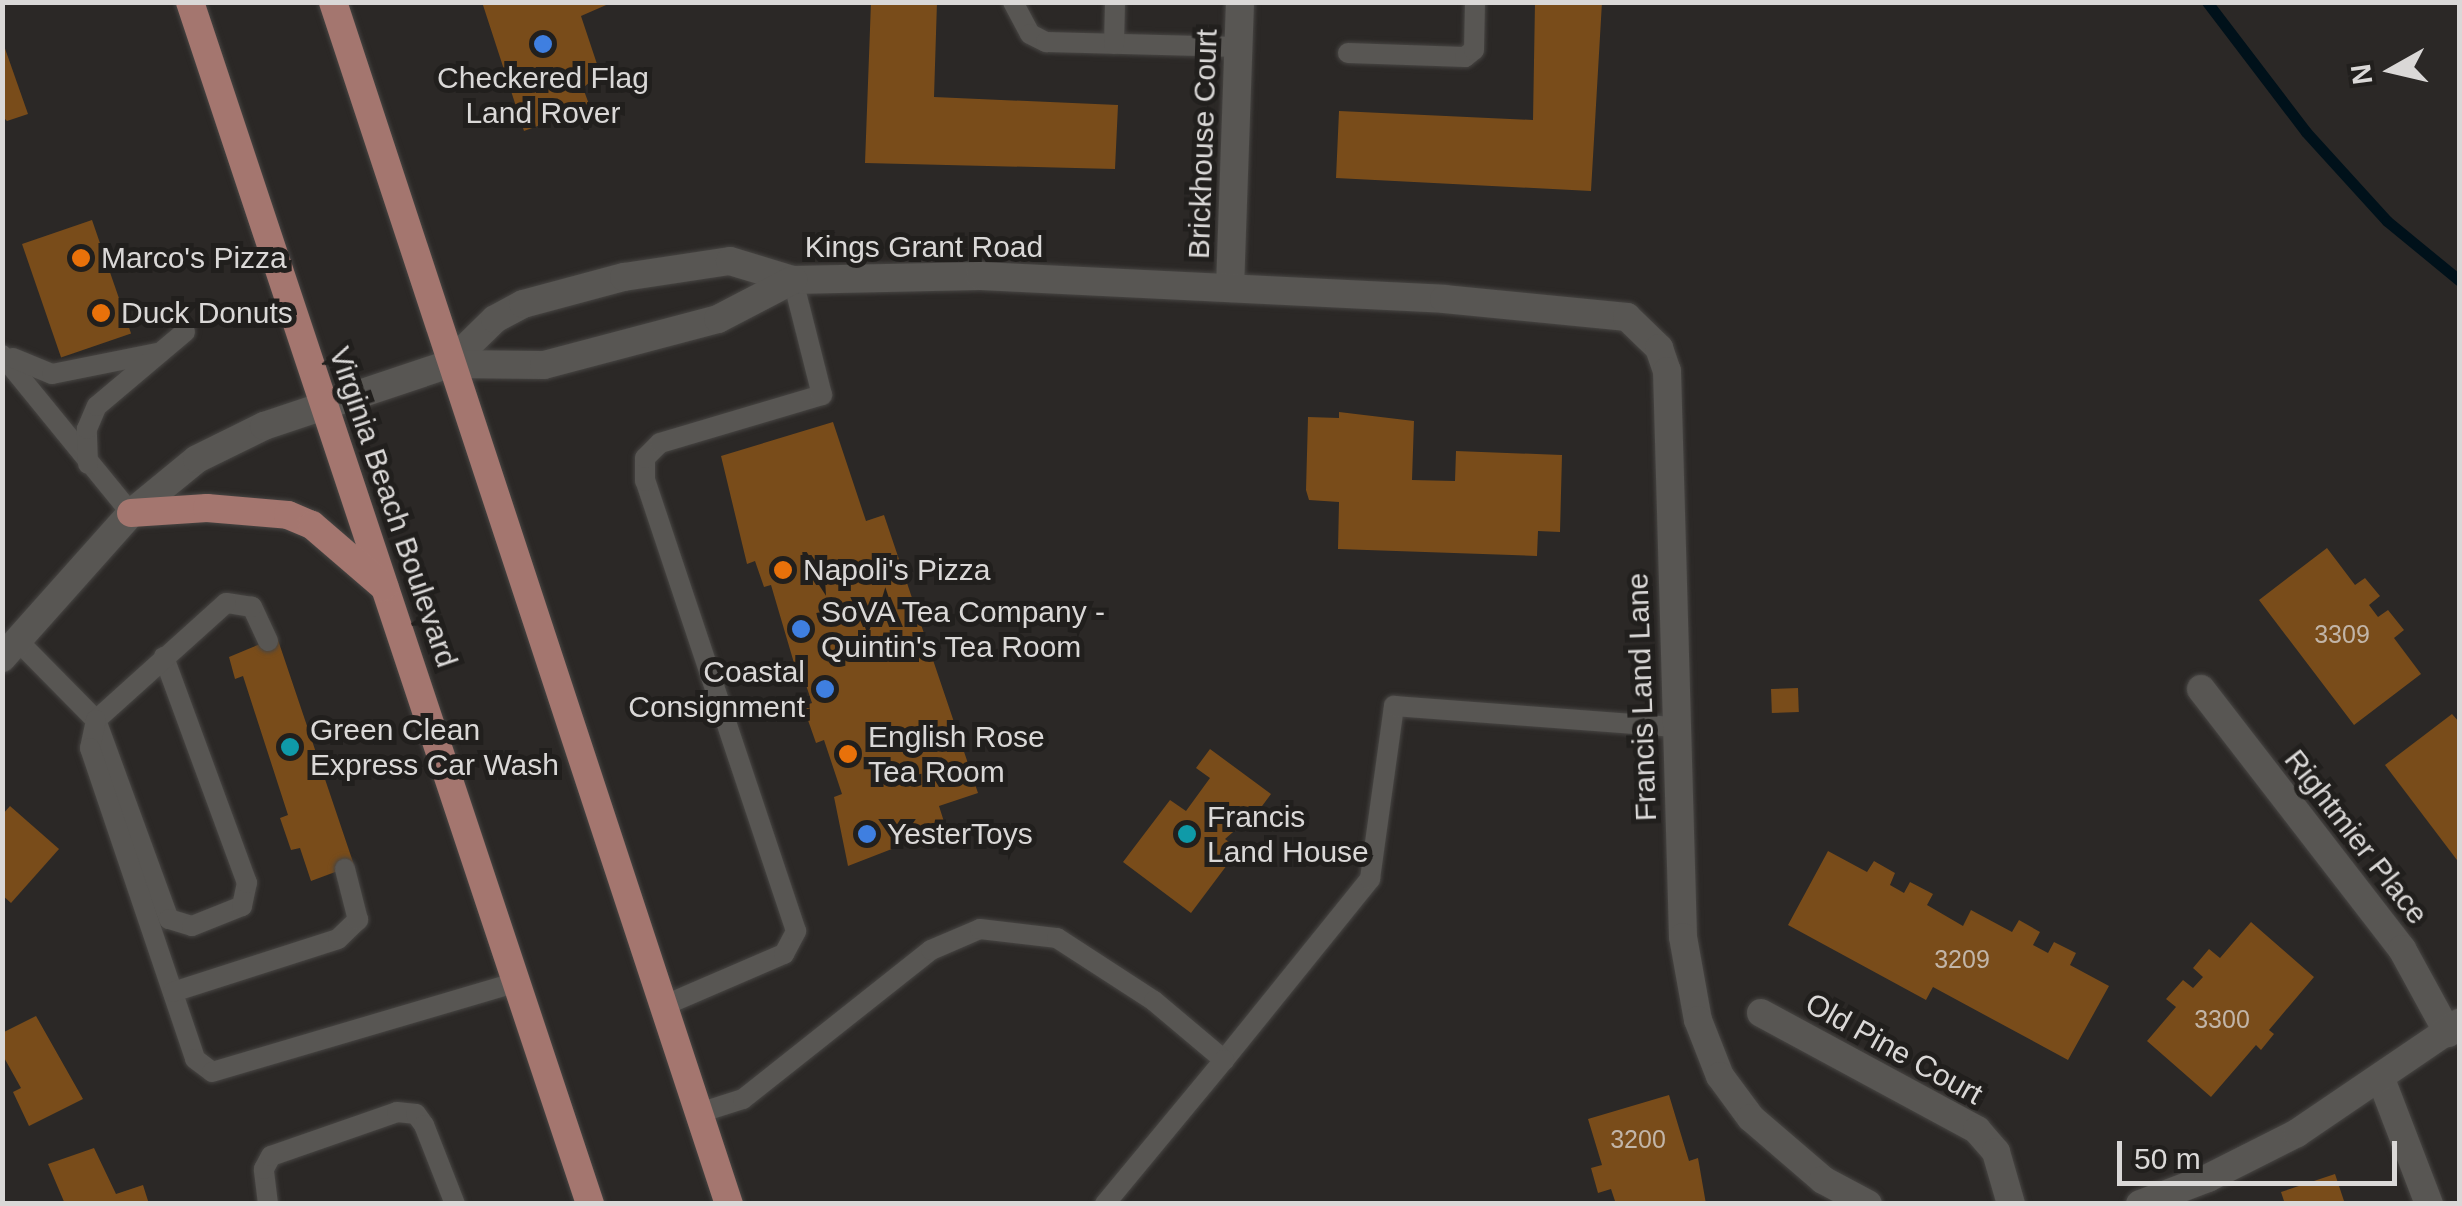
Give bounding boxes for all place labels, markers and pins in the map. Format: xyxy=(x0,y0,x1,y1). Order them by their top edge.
marker: Checkered Flag Land Rover xyxy=(532,33,554,55)
place label: Checkered Flag Land Rover xyxy=(437,60,649,130)
place label: Marco's Pizza xyxy=(101,240,287,276)
marker: Marco's Pizza xyxy=(70,247,92,269)
place label: Duck Donuts xyxy=(121,295,293,331)
marker: Duck Donuts xyxy=(90,302,112,324)
place label: Napoli's Pizza xyxy=(803,552,990,588)
marker: Napoli's Pizza xyxy=(772,559,794,581)
place label: SoVA Tea Company - Quintin's Tea Room xyxy=(821,594,1107,664)
marker: SoVA Tea Company - Quintin's Tea Room xyxy=(790,618,812,640)
place label: Coastal Consignment xyxy=(628,654,805,724)
marker: Coastal Consignment xyxy=(814,678,836,700)
place label: Green Clean Express Car Wash xyxy=(310,712,559,782)
place label: English Rose Tea Room xyxy=(868,719,1045,790)
marker: Green Clean Express Car Wash xyxy=(279,736,301,758)
marker: English Rose Tea Room xyxy=(837,743,859,765)
place label: Francis Land House xyxy=(1207,799,1369,870)
place label: YesterToys xyxy=(887,816,1033,852)
marker: YesterToys xyxy=(856,823,878,845)
marker: Francis Land House xyxy=(1176,823,1198,845)

